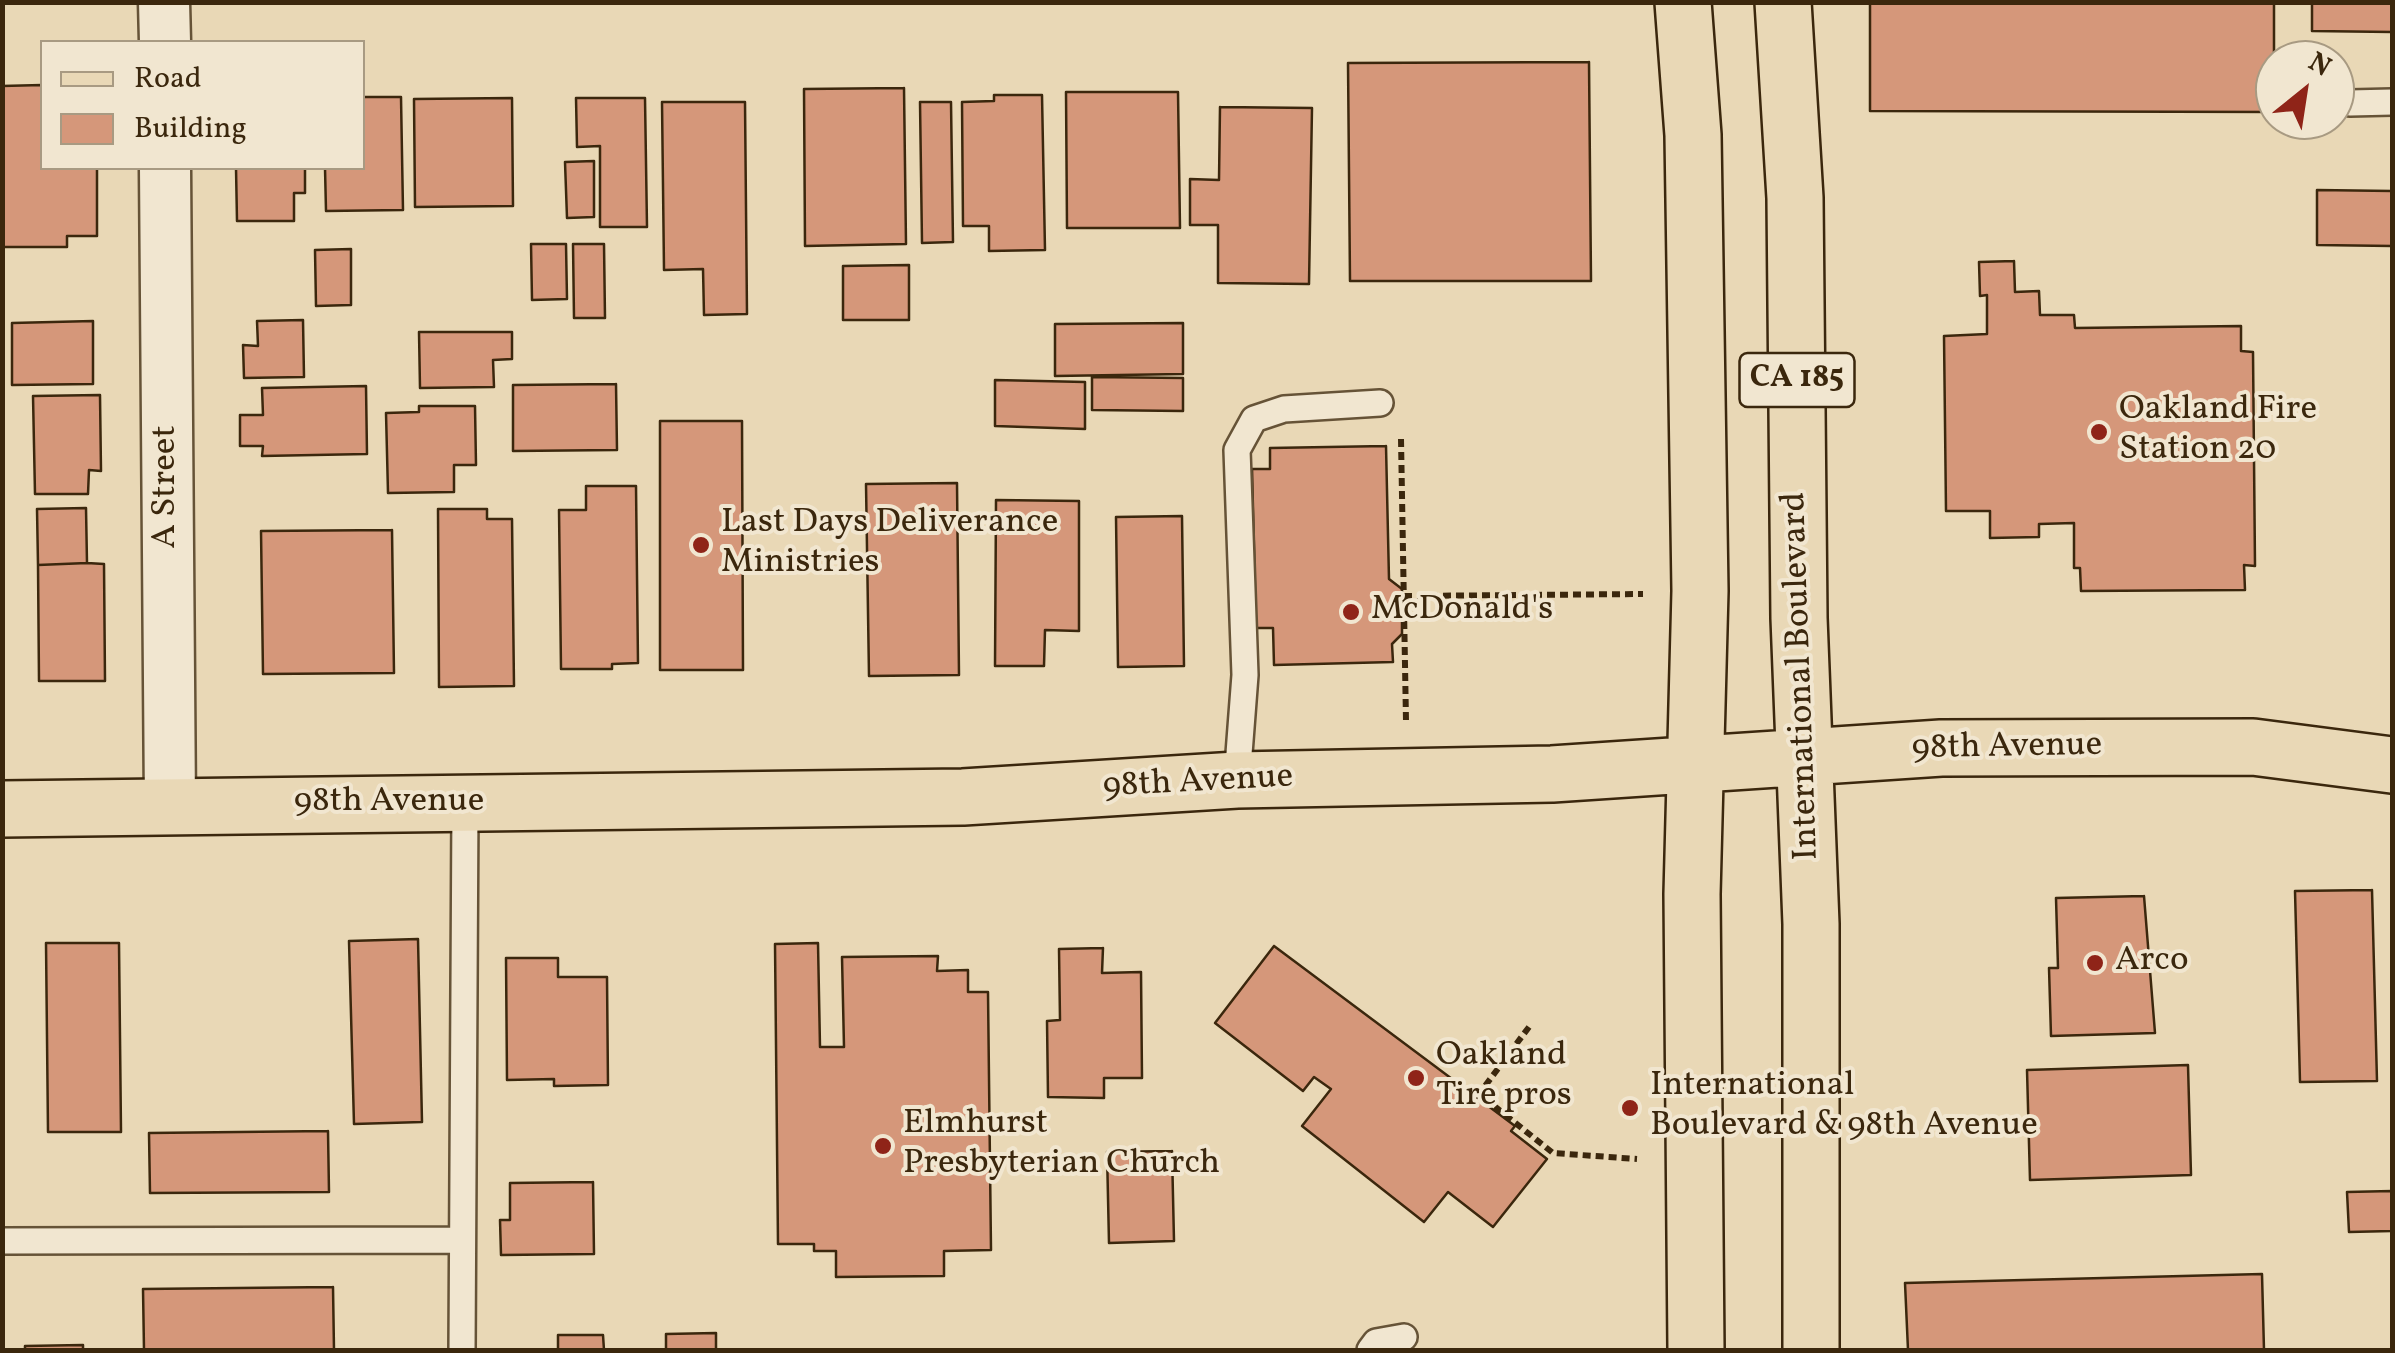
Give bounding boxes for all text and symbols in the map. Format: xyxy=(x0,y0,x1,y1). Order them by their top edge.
legend xyxy=(40,40,365,170)
north arrow xyxy=(2255,40,2355,140)
text: N xyxy=(2301,43,2338,87)
text: Road xyxy=(134,58,202,100)
text: Building xyxy=(134,108,247,150)
road number: CA 185 xyxy=(1740,353,1854,407)
place label: Oakland Fire Station 20 xyxy=(2119,391,2317,473)
marker: Oakland Fire Station 20 xyxy=(2088,421,2110,443)
street label: A Street xyxy=(147,425,189,549)
street label: International Boulevard xyxy=(1776,491,1830,861)
place label: Last Days Deliverance Ministries xyxy=(721,504,1058,586)
marker: Last Days Deliverance Ministries xyxy=(690,534,712,556)
place label: McDonald's xyxy=(1371,591,1553,633)
marker: McDonald's xyxy=(1340,601,1362,623)
street label: 98th Avenue xyxy=(1911,726,2103,772)
street label: 98th Avenue xyxy=(1102,758,1294,810)
street label: 98th Avenue xyxy=(294,783,484,825)
place label: Arco xyxy=(2115,942,2189,984)
marker: Arco xyxy=(2084,952,2106,974)
place label: Oakland Tire pros xyxy=(1436,1037,1572,1119)
marker: Oakland Tire pros xyxy=(1405,1067,1427,1089)
place label: International Boulevard & 98th Avenue xyxy=(1650,1067,2038,1149)
marker: International Boulevard & 98th Avenue xyxy=(1619,1097,1641,1119)
place label: Elmhurst Presbyterian Church xyxy=(903,1105,1220,1187)
marker: Elmhurst Presbyterian Church xyxy=(872,1135,894,1157)

